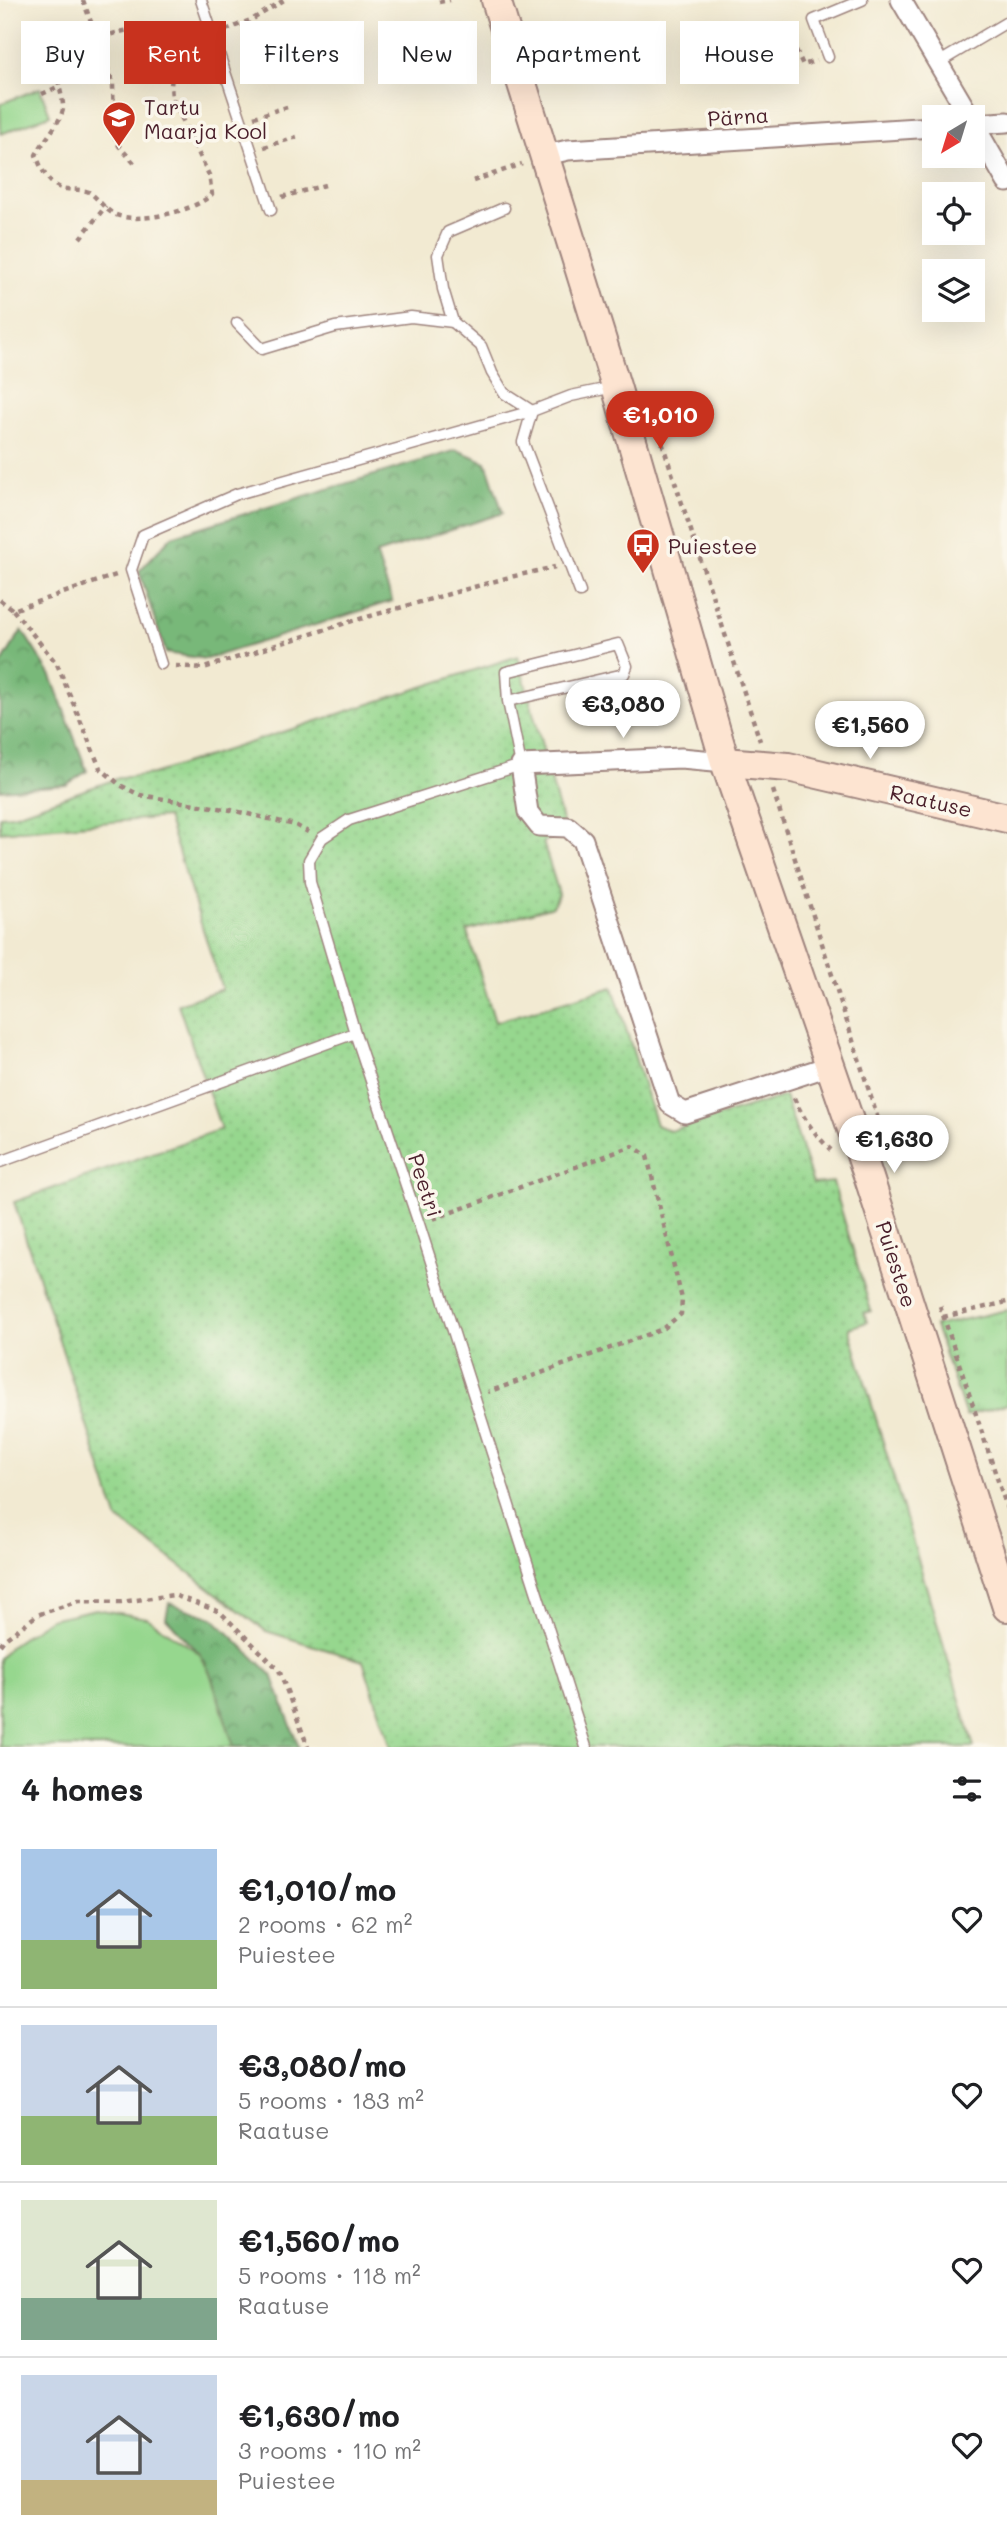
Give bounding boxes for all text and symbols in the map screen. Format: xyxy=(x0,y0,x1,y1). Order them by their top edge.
chip: Buy xyxy=(21,21,110,84)
chip: Rent xyxy=(124,21,226,84)
chip: Filters xyxy=(240,21,364,84)
chip: New xyxy=(378,21,477,84)
chip: Apartment xyxy=(491,21,666,84)
chip: House xyxy=(680,21,799,84)
place label: Tartu Maarja Kool xyxy=(144,93,267,144)
school or university icon: Tartu Maarja Kool xyxy=(100,99,138,148)
street label: Pärna xyxy=(707,100,769,132)
north arrow xyxy=(922,105,985,168)
map controls xyxy=(922,105,985,322)
button: locate xyxy=(922,182,985,245)
button: layers xyxy=(922,259,985,322)
pin: €1,010 xyxy=(603,392,717,451)
text: €1,010 xyxy=(622,399,698,429)
bus stop icon: Puiestee xyxy=(624,526,662,575)
place label: Puiestee xyxy=(668,532,757,559)
pin: €3,080 xyxy=(566,680,680,740)
text: €3,080 xyxy=(581,688,665,718)
pin: €1,560 xyxy=(813,702,927,761)
text: €1,560 xyxy=(831,709,909,739)
street label: Raatuse xyxy=(887,777,975,823)
pin: €1,630 xyxy=(837,1116,951,1175)
text: €1,630 xyxy=(855,1123,933,1153)
street label: Peetri xyxy=(403,1150,449,1220)
street label: Puiestee xyxy=(870,1217,924,1311)
text: 4 homes xyxy=(21,1769,143,1809)
icon: filters xyxy=(948,1770,986,1808)
text: €1,010/mo xyxy=(238,1869,396,1909)
icon: home xyxy=(77,1877,161,1961)
icon: heart xyxy=(948,1900,986,1938)
text: 2 rooms · 62 m² xyxy=(238,1909,412,1939)
text: Puiestee xyxy=(238,1939,336,1969)
text: €3,080/mo xyxy=(238,2045,406,2085)
icon: home xyxy=(77,2053,161,2137)
icon: heart xyxy=(948,2076,986,2114)
text: 5 rooms · 183 m² xyxy=(238,2085,424,2115)
text: Raatuse xyxy=(238,2115,330,2145)
text: €1,560/mo xyxy=(238,2220,399,2260)
icon: home xyxy=(77,2228,161,2312)
icon: heart xyxy=(948,2251,986,2289)
text: 5 rooms · 118 m² xyxy=(238,2260,421,2290)
text: Raatuse xyxy=(238,2290,330,2320)
text: €1,630/mo xyxy=(238,2395,400,2435)
icon: home xyxy=(77,2403,161,2487)
icon: heart xyxy=(948,2426,986,2464)
text: 3 rooms · 110 m² xyxy=(238,2435,421,2465)
text: Puiestee xyxy=(238,2465,336,2495)

